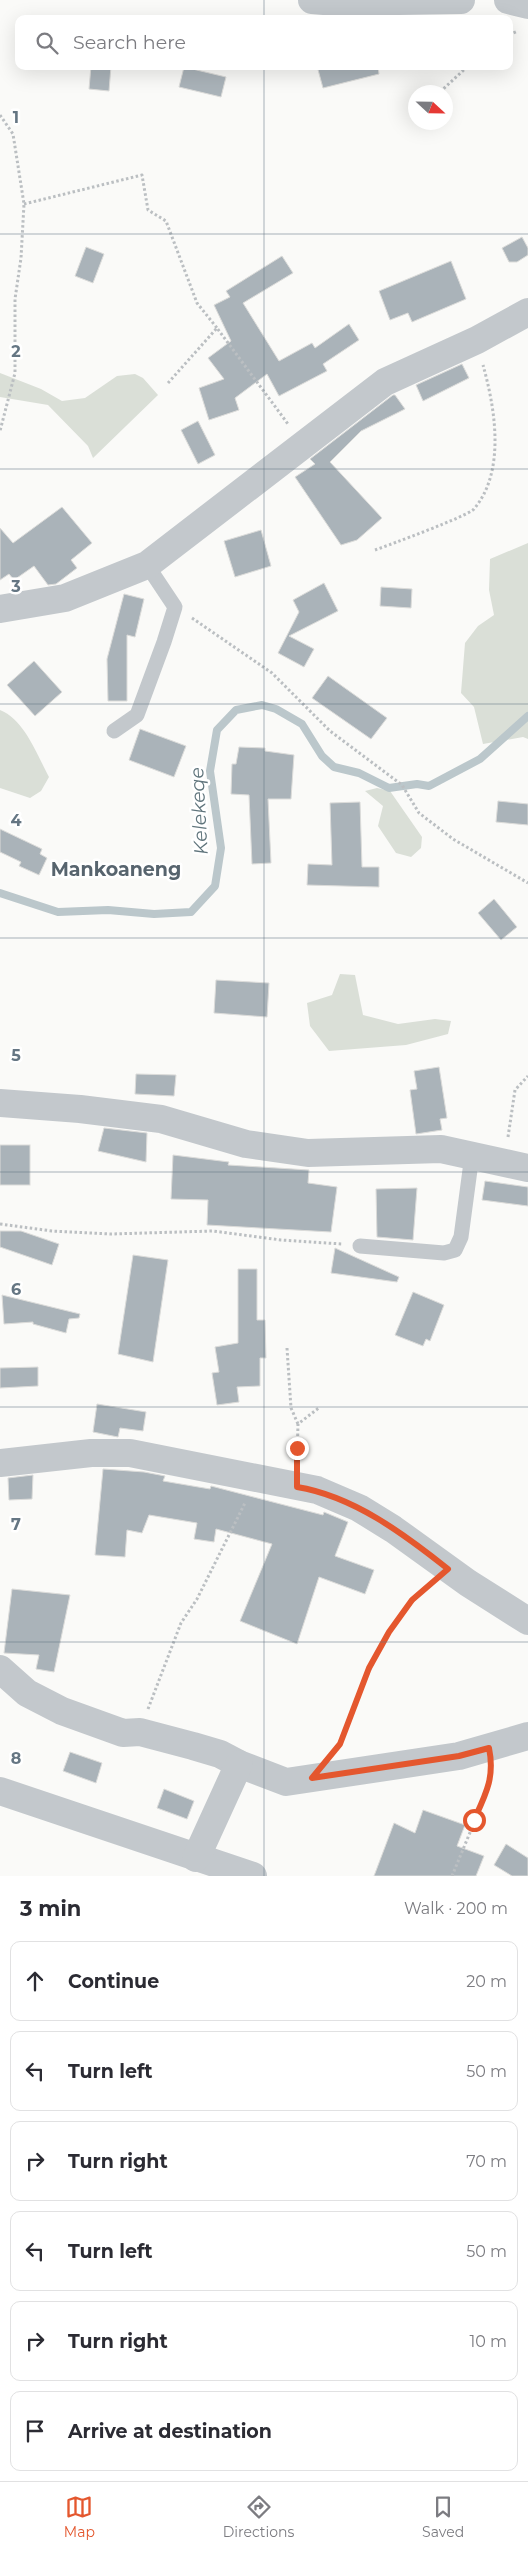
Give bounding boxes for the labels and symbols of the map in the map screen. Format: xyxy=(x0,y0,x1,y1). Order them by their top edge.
north arrow xyxy=(408,85,453,130)
text: 1 xyxy=(13,108,19,127)
text: 2 xyxy=(11,342,21,361)
text: 3 xyxy=(10,577,21,596)
water label: Kelekeqe xyxy=(185,767,213,855)
text: 4 xyxy=(10,811,22,830)
district label: Mankoaneng xyxy=(51,858,181,881)
text: 5 xyxy=(11,1046,21,1065)
text: 6 xyxy=(11,1280,21,1299)
route end xyxy=(286,1437,309,1460)
text: 7 xyxy=(11,1515,21,1534)
text: 8 xyxy=(11,1749,21,1768)
route start xyxy=(463,1809,486,1832)

